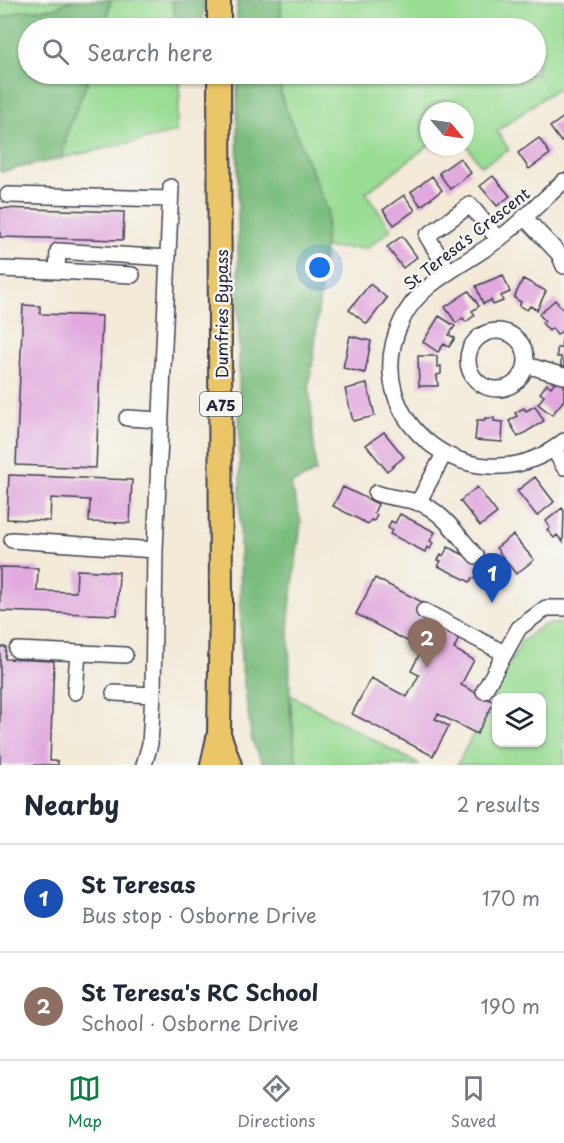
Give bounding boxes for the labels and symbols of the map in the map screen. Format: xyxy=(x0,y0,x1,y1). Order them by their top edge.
north arrow xyxy=(420,102,474,156)
street label: St Teresa's Crescent xyxy=(398,181,535,295)
street label: Dumfries Bypass xyxy=(209,249,233,379)
your location xyxy=(305,253,334,282)
road number: A75 xyxy=(200,392,242,416)
pin: 1 xyxy=(472,554,512,603)
pin: 2 xyxy=(408,618,446,668)

